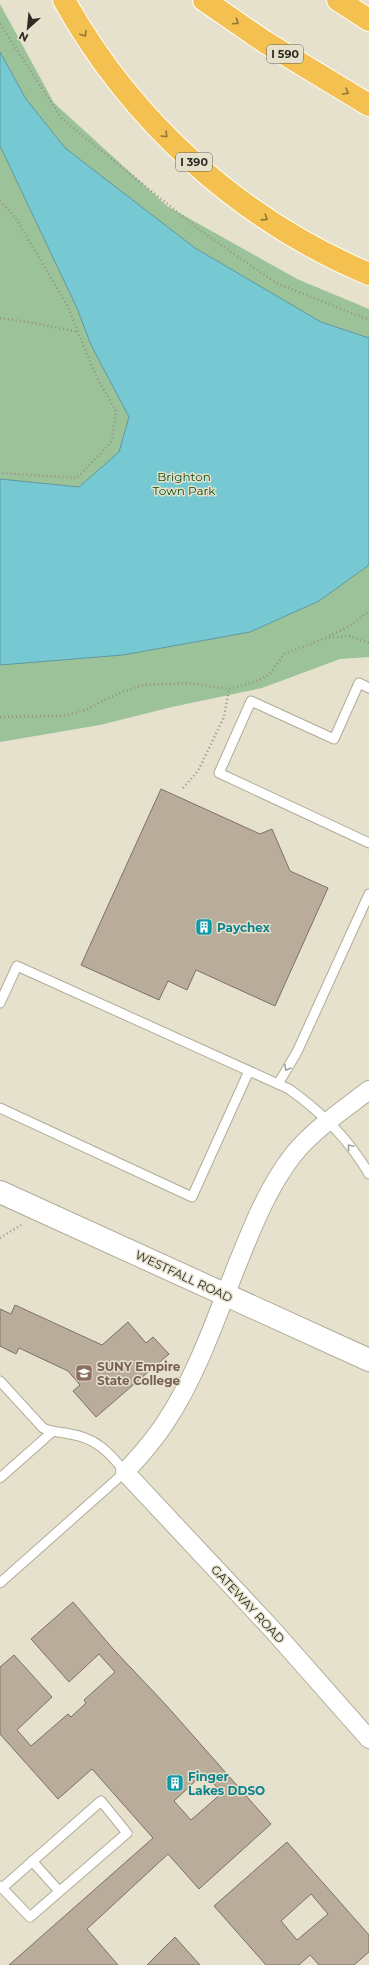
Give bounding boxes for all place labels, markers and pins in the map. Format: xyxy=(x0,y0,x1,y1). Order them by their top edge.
building icon: Paychex xyxy=(194,917,214,937)
place label: Paychex xyxy=(217,920,271,935)
place label: SUNY Empire State College xyxy=(97,1359,181,1388)
school or university icon: SUNY Empire State College xyxy=(74,1363,94,1383)
place label: Finger Lakes DDSO xyxy=(188,1769,265,1798)
building icon: Finger Lakes DDSO xyxy=(165,1773,185,1793)

